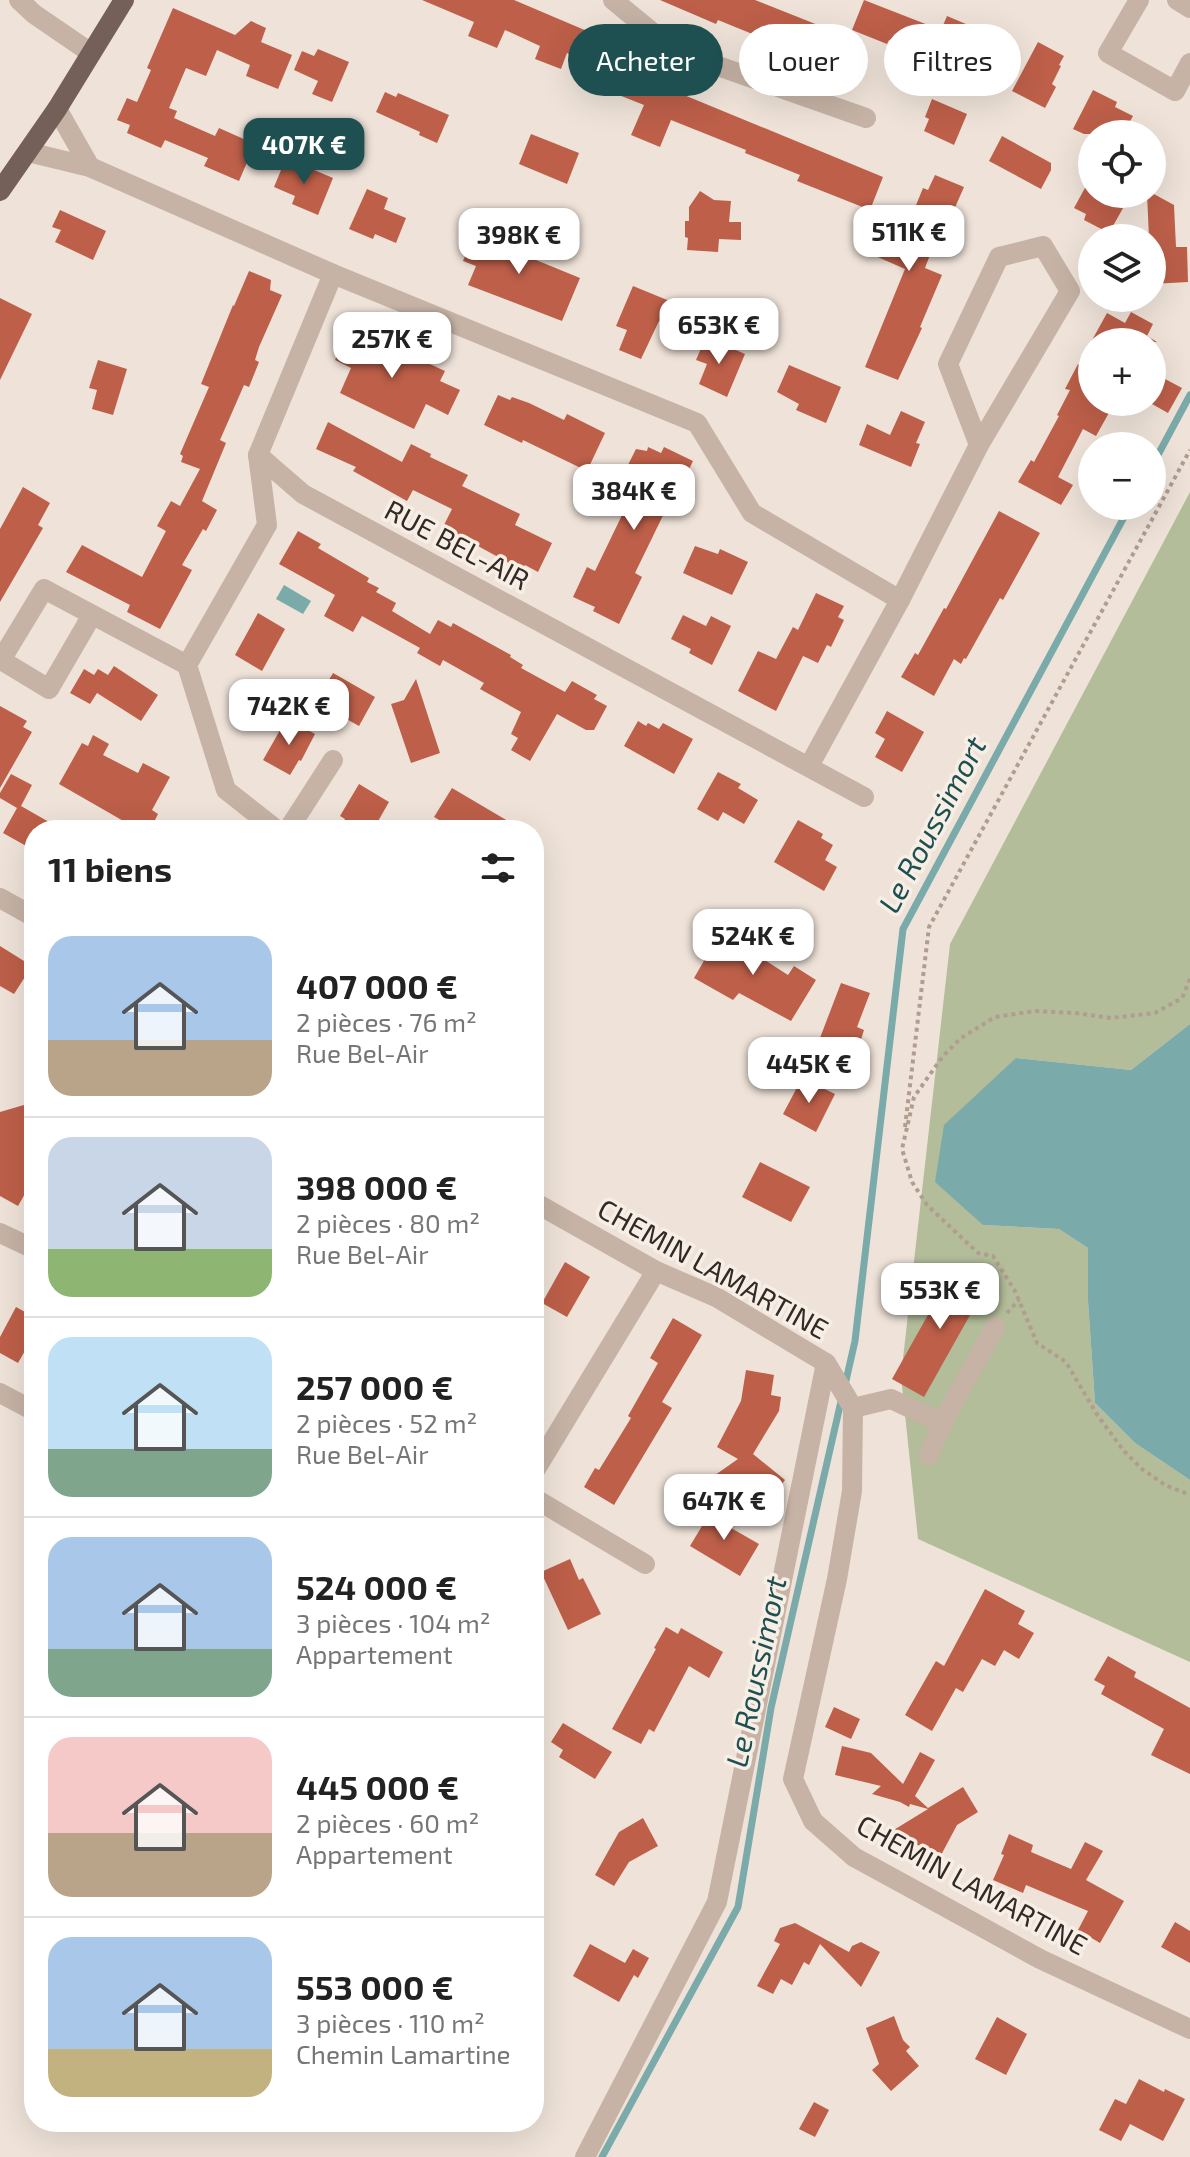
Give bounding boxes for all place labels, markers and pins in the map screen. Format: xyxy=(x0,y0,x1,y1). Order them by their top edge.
pin: 407K € xyxy=(239,118,369,186)
pin: 511K € xyxy=(844,205,974,273)
pin: 398K € xyxy=(454,208,584,276)
pin: 653K € xyxy=(654,298,784,366)
pin: 257K € xyxy=(327,312,457,380)
pin: 384K € xyxy=(569,464,699,532)
pin: 742K € xyxy=(224,679,354,747)
pin: 524K € xyxy=(688,909,818,977)
pin: 445K € xyxy=(744,1037,874,1105)
pin: 553K € xyxy=(875,1263,1005,1331)
pin: 647K € xyxy=(659,1474,789,1542)

